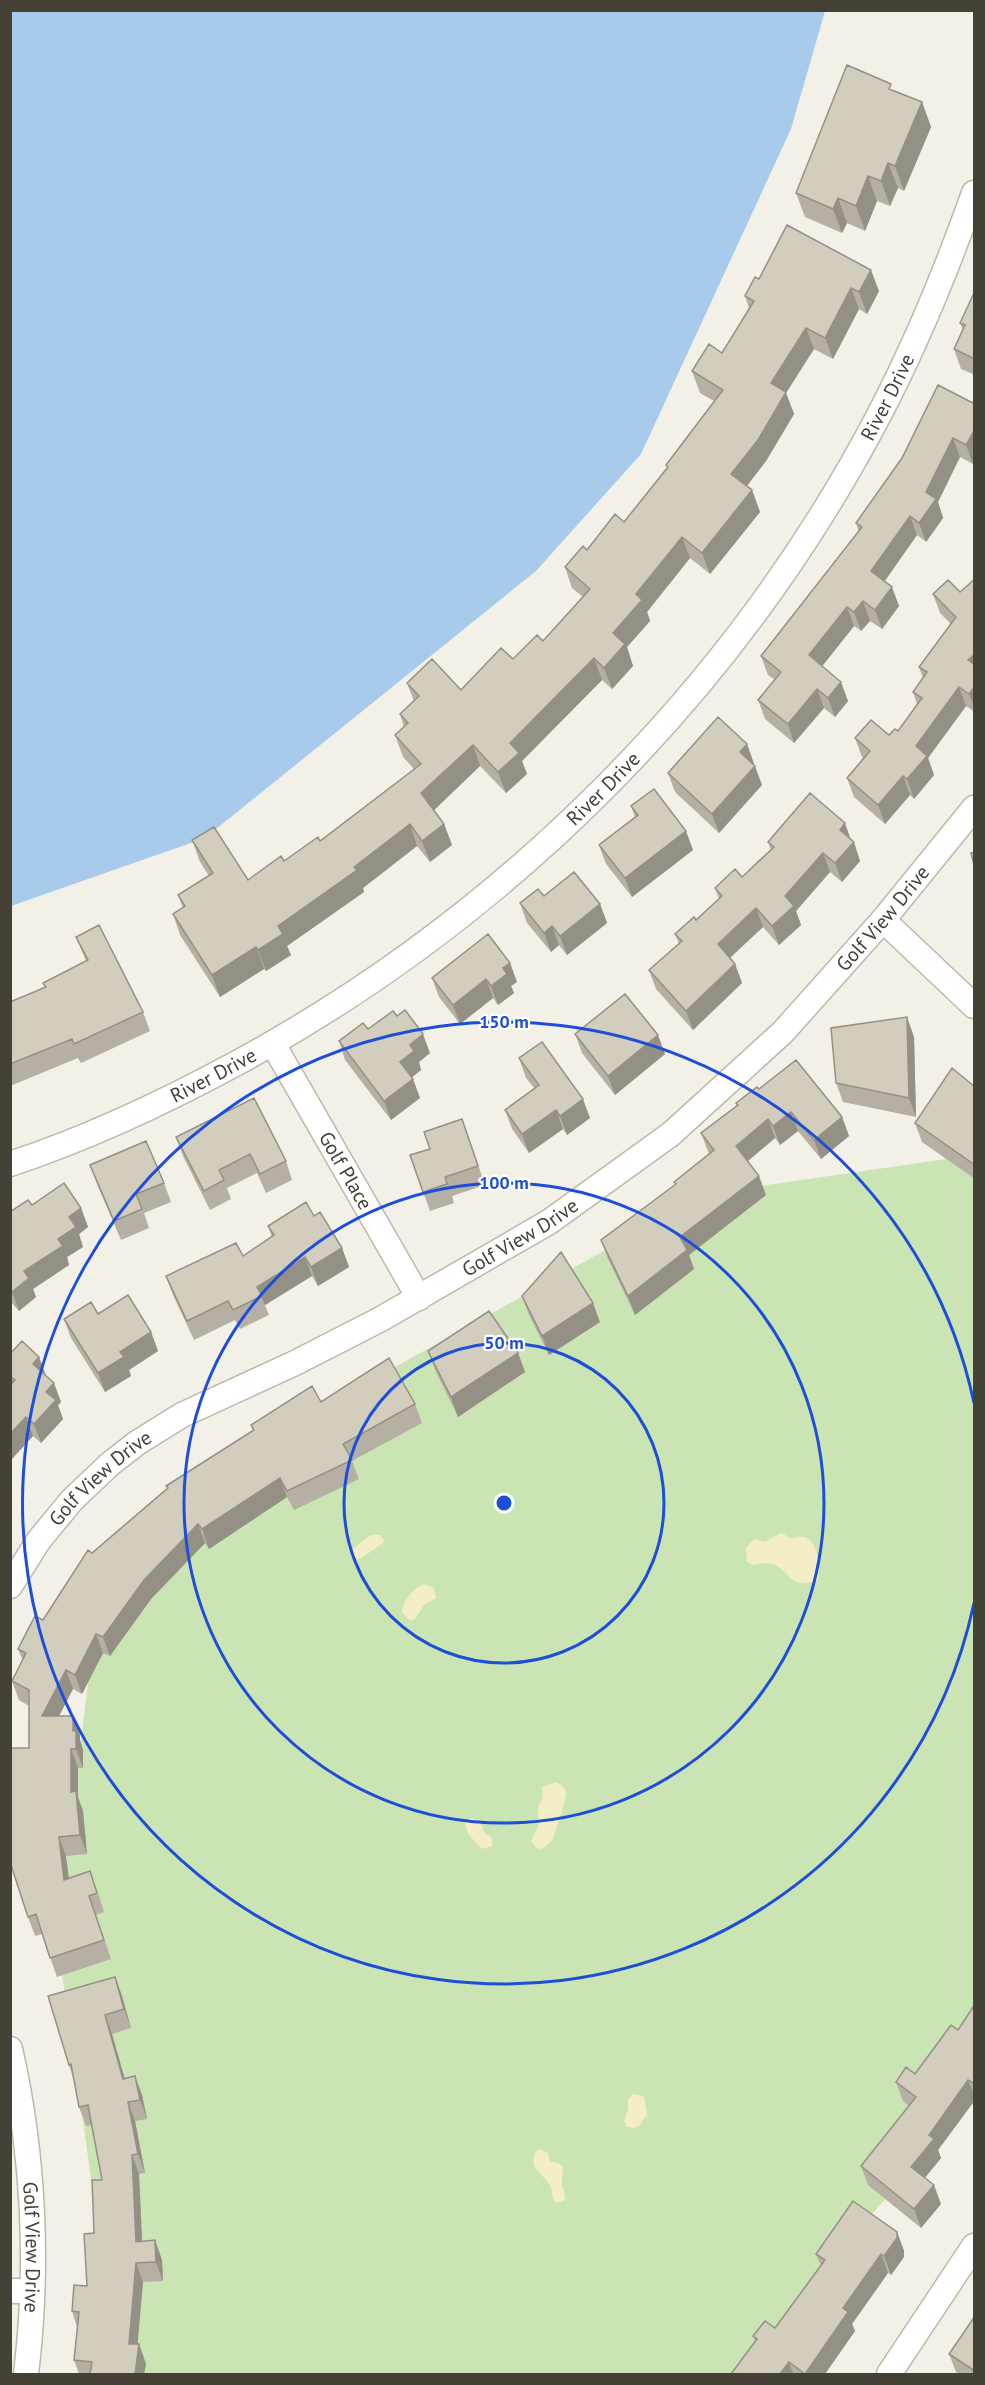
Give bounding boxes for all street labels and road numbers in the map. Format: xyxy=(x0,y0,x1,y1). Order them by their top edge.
street label: River Drive xyxy=(855,350,920,445)
street label: River Drive xyxy=(561,746,646,831)
street label: Golf View Drive xyxy=(830,860,935,977)
street label: River Drive xyxy=(166,1042,261,1109)
street label: Golf Place xyxy=(313,1127,379,1214)
street label: Golf View Drive xyxy=(457,1192,583,1282)
street label: Golf View Drive xyxy=(43,1424,156,1531)
street label: Golf View Drive xyxy=(17,2181,46,2314)

